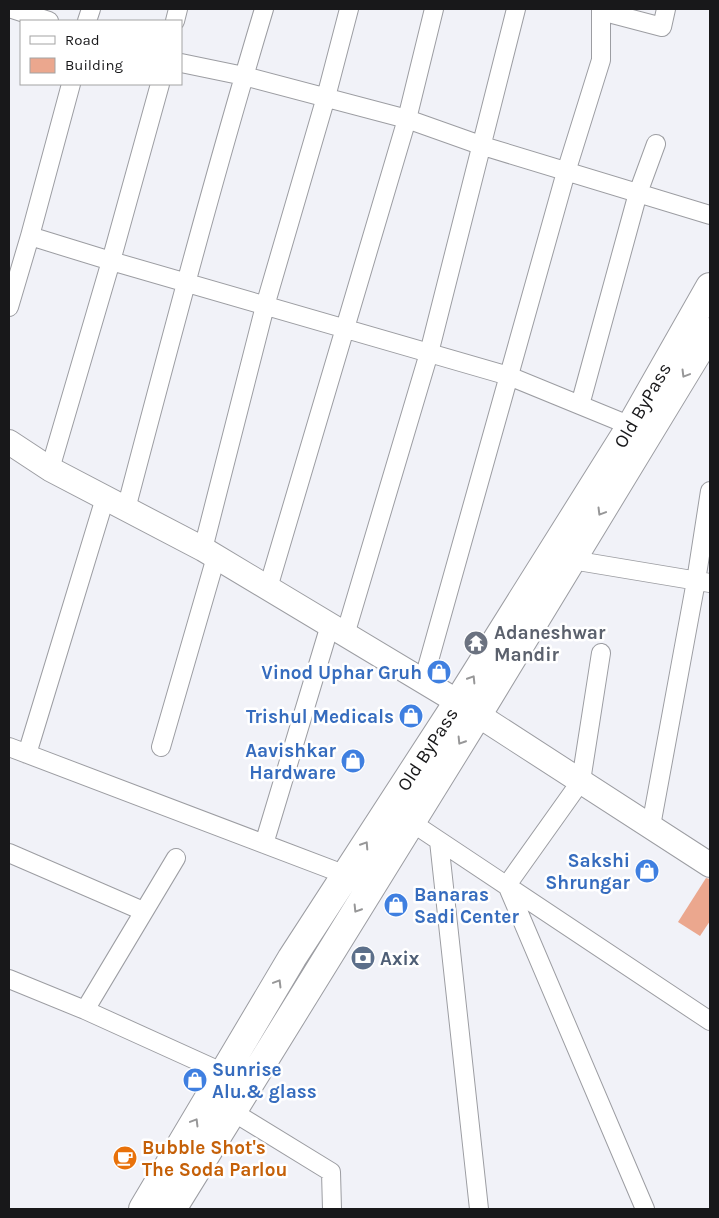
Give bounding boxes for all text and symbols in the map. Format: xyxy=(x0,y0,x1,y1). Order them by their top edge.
legend xyxy=(20,20,182,85)
text: Road xyxy=(65,31,100,49)
text: Building xyxy=(65,56,123,74)
street label: Old ByPass xyxy=(610,359,676,452)
one-way arrow xyxy=(681,368,691,377)
one-way arrow xyxy=(597,507,607,516)
place label: Adaneshwar Mandir xyxy=(494,622,606,666)
temple icon: Adaneshwar Mandir xyxy=(463,630,489,656)
shop icon: Vinod Uphar Gruh xyxy=(426,659,452,685)
place label: Vinod Uphar Gruh xyxy=(261,662,422,684)
one-way arrow xyxy=(465,676,475,685)
shop icon: Trishul Medicals xyxy=(398,703,424,729)
street label: Old ByPass xyxy=(393,704,463,795)
place label: Trishul Medicals xyxy=(246,706,394,728)
one-way arrow xyxy=(458,735,468,744)
place label: Aavishkar Hardware xyxy=(245,740,337,784)
shop icon: Aavishkar Hardware xyxy=(340,748,366,774)
one-way arrow xyxy=(359,842,368,851)
place label: Sakshi Shrungar xyxy=(545,850,631,894)
shop icon: Sakshi Shrungar xyxy=(634,858,660,884)
place label: Banaras Sadi Center xyxy=(414,884,519,928)
shop icon: Banaras Sadi Center xyxy=(383,892,409,918)
one-way arrow xyxy=(354,903,364,912)
bank icon: Axix xyxy=(350,945,376,971)
place label: Axix xyxy=(380,948,420,970)
one-way arrow xyxy=(271,979,281,988)
place label: Sunrise Alu.& glass xyxy=(212,1059,317,1103)
shop icon: Sunrise Alu.& glass xyxy=(182,1067,208,1093)
one-way arrow xyxy=(188,1119,198,1128)
place label: Bubble Shot's The Soda Parlou xyxy=(142,1137,287,1181)
cafe icon: Bubble Shot's The Soda Parlou xyxy=(112,1145,138,1171)

